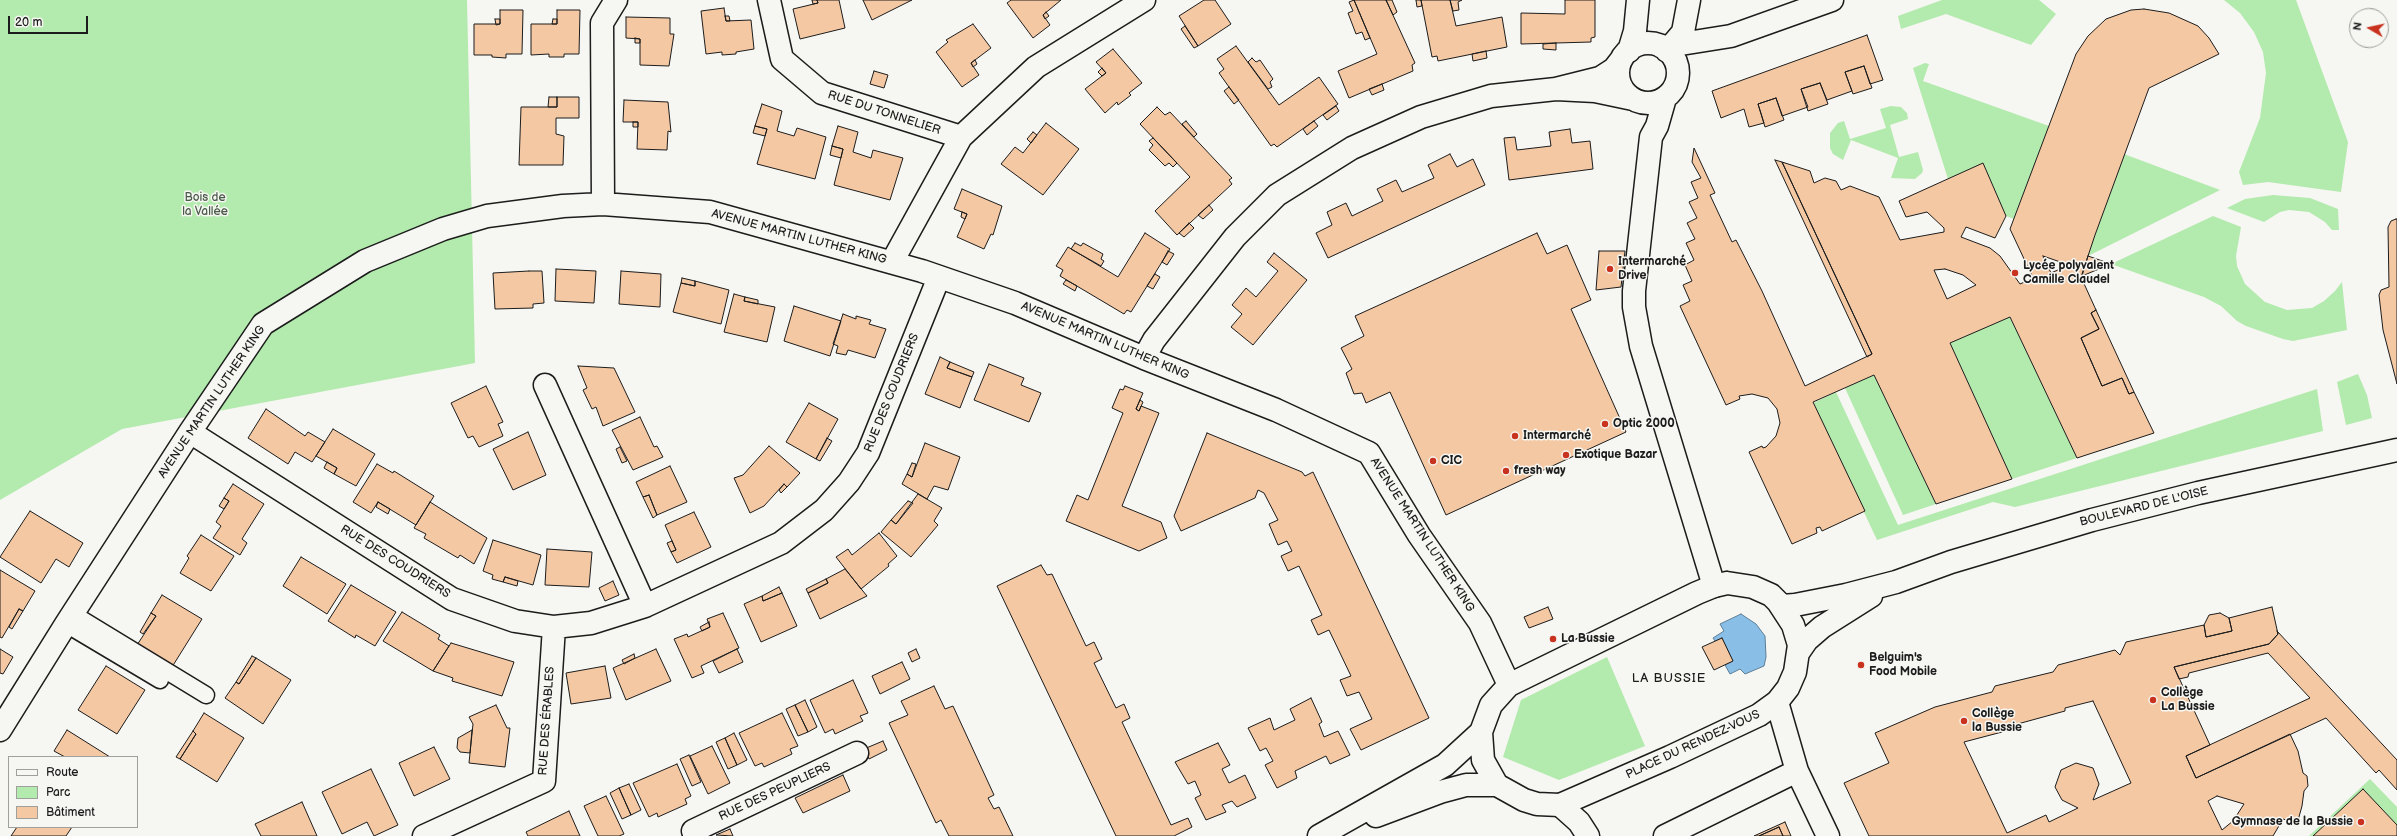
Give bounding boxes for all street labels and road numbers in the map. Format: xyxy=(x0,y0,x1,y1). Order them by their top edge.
street label: RUE DU TONNELIER xyxy=(826,88,942,138)
street label: AVENUE MARTIN LUTHER KING xyxy=(710,207,888,267)
street label: AVENUE MARTIN LUTHER KING xyxy=(1019,299,1191,383)
street label: AVENUE MARTIN LUTHER KING xyxy=(155,323,269,481)
street label: RUE DES COUDRIERS xyxy=(862,332,922,454)
street label: AVENUE MARTIN LUTHER KING xyxy=(1367,455,1477,615)
street label: BOULEVARD DE L'OISE xyxy=(2078,484,2210,530)
street label: RUE DES COUDRIERS xyxy=(337,522,453,602)
street label: RUE DES ÉRABLES xyxy=(536,666,558,776)
street label: PLACE DU RENDEZ-VOUS xyxy=(1624,708,1762,782)
street label: RUE DES PEUPLIERS xyxy=(717,760,833,824)

